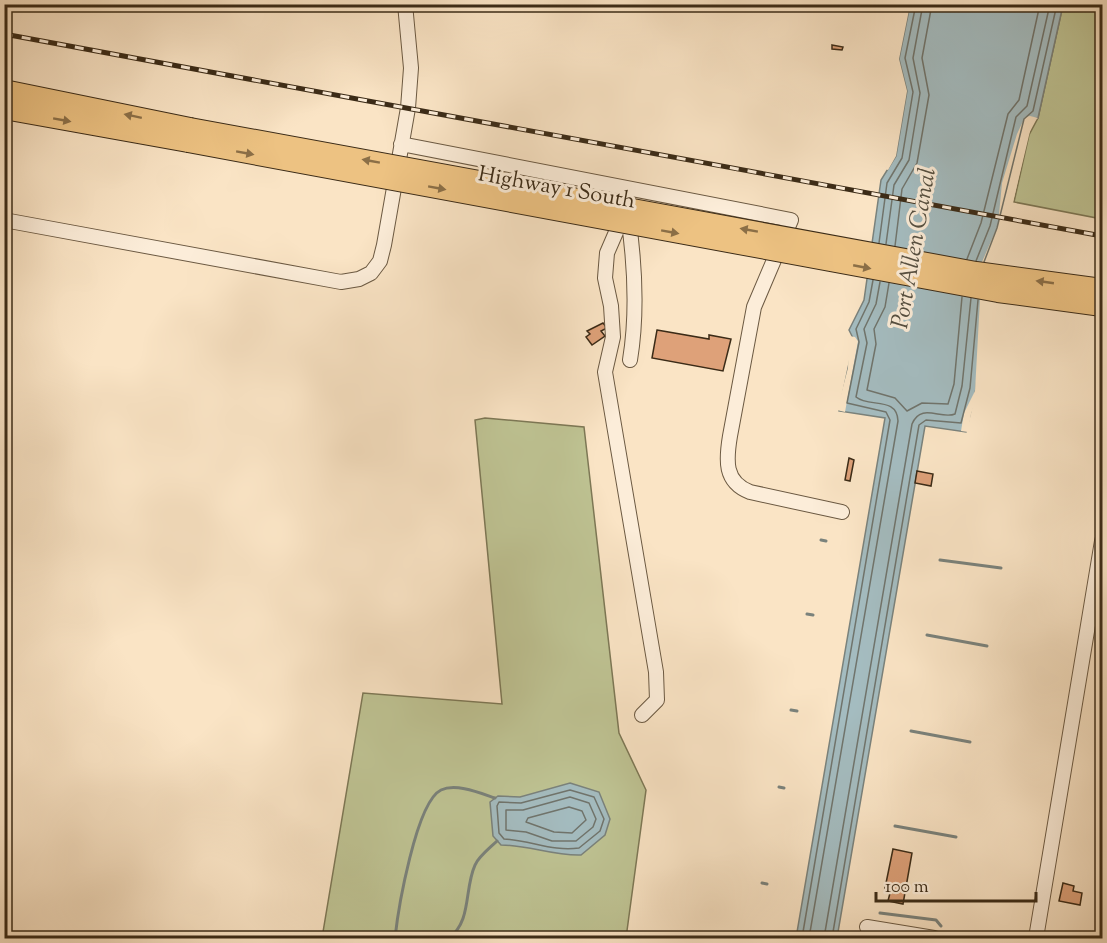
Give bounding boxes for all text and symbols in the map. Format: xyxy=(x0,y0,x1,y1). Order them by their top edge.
one-way arrow xyxy=(123,111,142,120)
one-way arrow xyxy=(53,115,72,124)
one-way arrow xyxy=(236,149,255,158)
one-way arrow xyxy=(362,156,381,165)
street label: Highway 1 South xyxy=(475,159,638,219)
water label: Port Allen Canal xyxy=(884,165,946,331)
one-way arrow xyxy=(428,184,447,193)
one-way arrow xyxy=(739,225,758,234)
one-way arrow xyxy=(661,227,680,236)
one-way arrow xyxy=(853,263,872,272)
one-way arrow xyxy=(1035,277,1054,286)
scale bar xyxy=(876,865,1036,903)
text: 100 m xyxy=(885,875,929,901)

